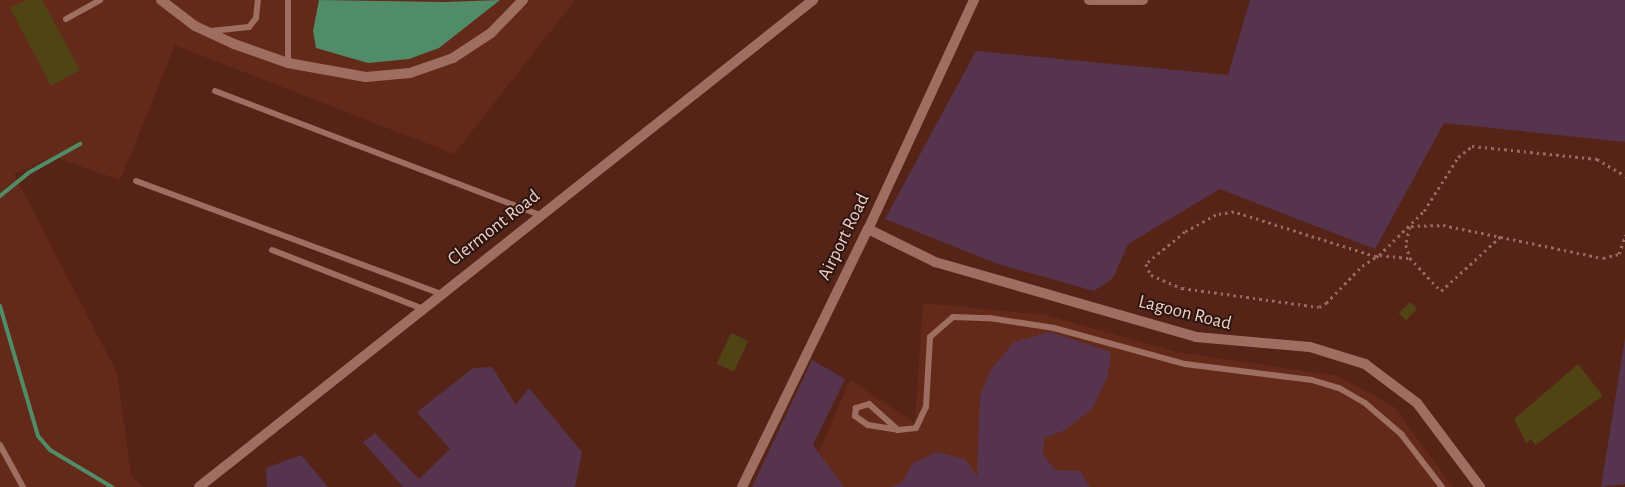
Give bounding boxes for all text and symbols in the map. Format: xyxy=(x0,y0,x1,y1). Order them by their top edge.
street label: Clermont Road xyxy=(443,185,545,271)
street label: Airport Road xyxy=(813,190,875,284)
street label: Lagoon Road xyxy=(1136,290,1234,336)

